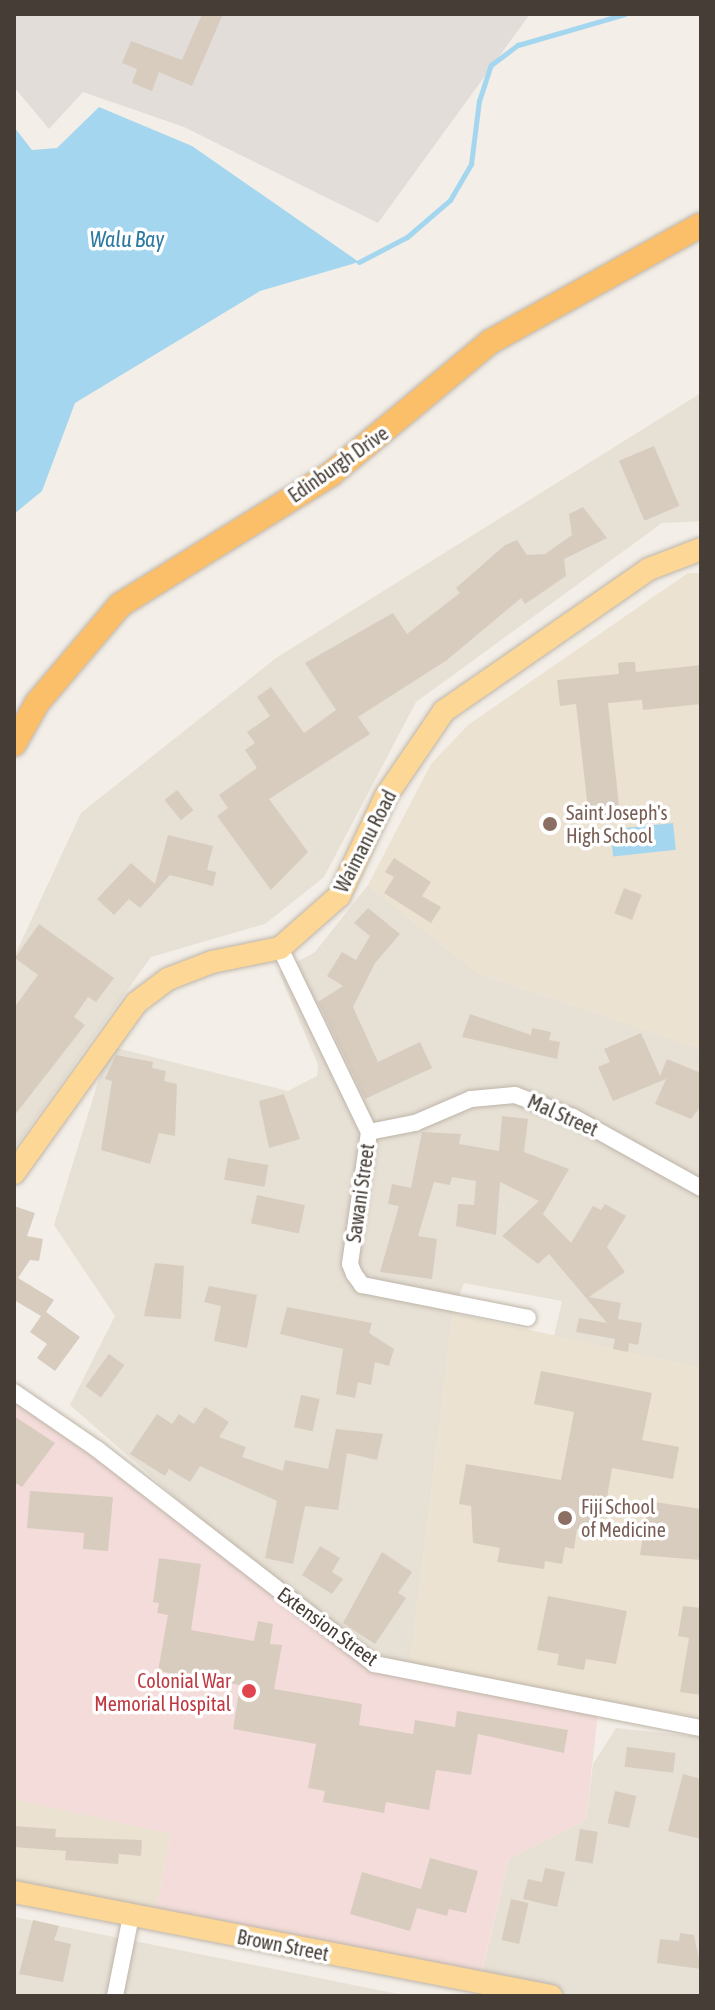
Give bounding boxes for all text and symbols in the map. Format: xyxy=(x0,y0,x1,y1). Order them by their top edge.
water label: Walu Bay xyxy=(90,227,164,253)
street label: Edinburgh Drive xyxy=(283,421,393,507)
street label: Waimanu Road xyxy=(329,786,401,896)
place label: Saint Joseph's High School xyxy=(566,800,668,847)
marker: Saint Joseph's High School xyxy=(541,815,559,833)
street label: Mal Street xyxy=(524,1089,602,1141)
street label: Sawani Street xyxy=(341,1142,379,1244)
place label: Fiji School of Medicine xyxy=(581,1494,666,1541)
marker: Fiji School of Medicine xyxy=(556,1509,574,1527)
street label: Extension Street xyxy=(273,1582,383,1670)
place label: Colonial War Memorial Hospital xyxy=(94,1668,231,1715)
marker: Colonial War Memorial Hospital xyxy=(238,1680,260,1702)
street label: Brown Street xyxy=(235,1924,331,1966)

